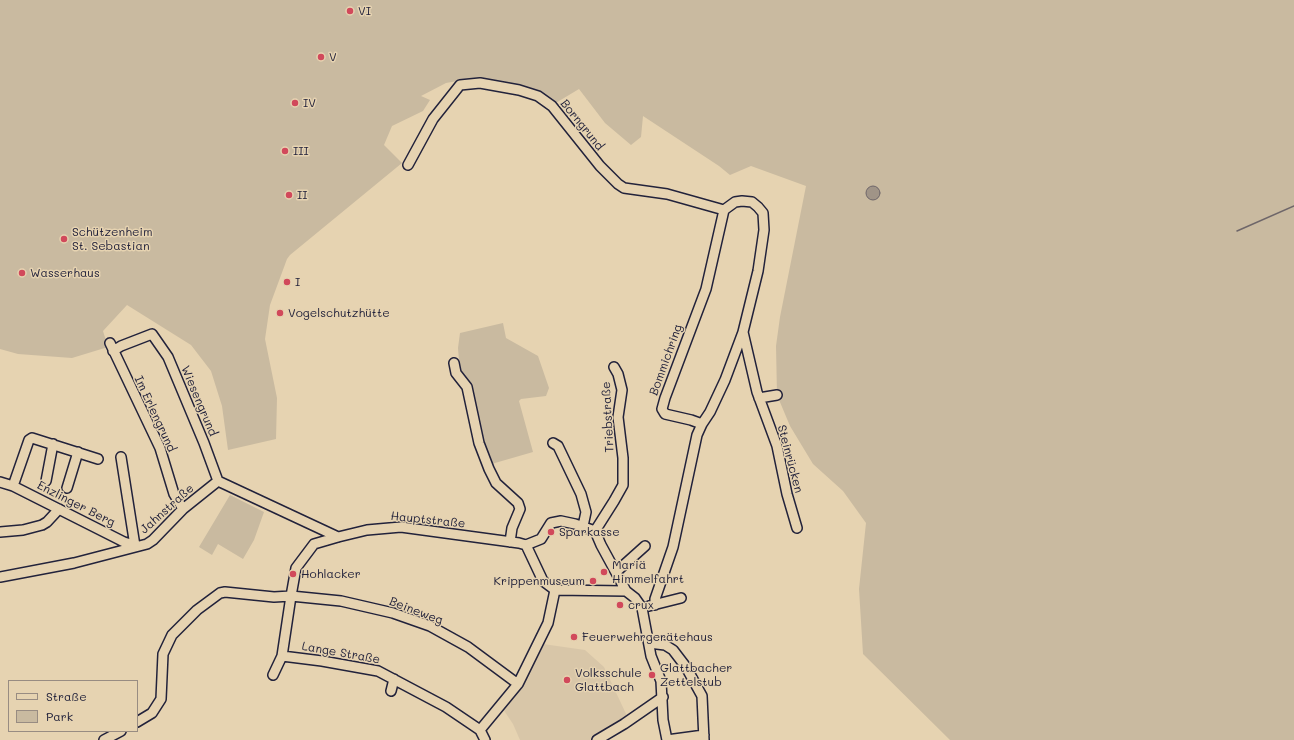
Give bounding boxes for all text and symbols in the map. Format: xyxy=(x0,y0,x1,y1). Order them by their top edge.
place label: VI xyxy=(358,4,371,18)
marker: VI xyxy=(345,6,355,16)
place label: V xyxy=(329,50,337,64)
marker: V xyxy=(316,52,326,62)
place label: IV xyxy=(303,96,316,110)
street label: Borngrund xyxy=(557,97,607,153)
marker: IV xyxy=(290,98,300,108)
place label: III xyxy=(293,144,309,158)
marker: III xyxy=(280,146,290,156)
place label: II xyxy=(297,188,308,202)
marker: II xyxy=(284,190,294,200)
place label: Schützenheim St. Sebastian xyxy=(72,225,153,253)
marker: Schützenheim St. Sebastian xyxy=(59,234,69,244)
place label: Wasserhaus xyxy=(30,266,100,280)
marker: Wasserhaus xyxy=(17,268,27,278)
place label: I xyxy=(295,275,300,289)
marker: I xyxy=(282,277,292,287)
place label: Vogelschutzhütte xyxy=(288,306,390,320)
marker: Vogelschutzhütte xyxy=(275,308,285,318)
street label: Bommichring xyxy=(646,323,686,397)
street label: Wiesengrund xyxy=(178,364,220,438)
street label: Im Erlengrund xyxy=(131,374,179,454)
street label: Triebstraße xyxy=(599,381,617,453)
street label: Steinrücken xyxy=(774,423,806,495)
street label: Enzlinger Berg xyxy=(35,478,117,530)
street label: Jahnstraße xyxy=(137,481,197,537)
street label: Hauptstraße xyxy=(390,509,466,531)
place label: Sparkasse xyxy=(559,525,620,539)
marker: Sparkasse xyxy=(546,527,556,537)
place label: Mariä Himmelfahrt xyxy=(612,558,684,586)
place label: Hohlacker xyxy=(301,567,361,581)
marker: Mariä Himmelfahrt xyxy=(599,567,609,577)
marker: Hohlacker xyxy=(288,569,298,579)
place label: Krippenmuseum xyxy=(494,574,585,588)
marker: Krippenmuseum xyxy=(588,576,598,586)
street label: Beineweg xyxy=(387,594,445,628)
place label: crux xyxy=(628,598,654,612)
marker: crux xyxy=(615,600,625,610)
place label: Feuerwehrgerätehaus xyxy=(582,630,713,644)
marker: Feuerwehrgerätehaus xyxy=(569,632,579,642)
street label: Lange Straße xyxy=(301,639,381,667)
place label: Glattbacher Zettelstub xyxy=(660,661,732,689)
place label: Volksschule Glattbach xyxy=(575,666,642,694)
marker: Glattbacher Zettelstub xyxy=(647,670,657,680)
marker: Volksschule Glattbach xyxy=(562,675,572,685)
legend xyxy=(8,680,138,732)
text: Straße xyxy=(46,688,87,704)
text: Park xyxy=(46,708,73,724)

